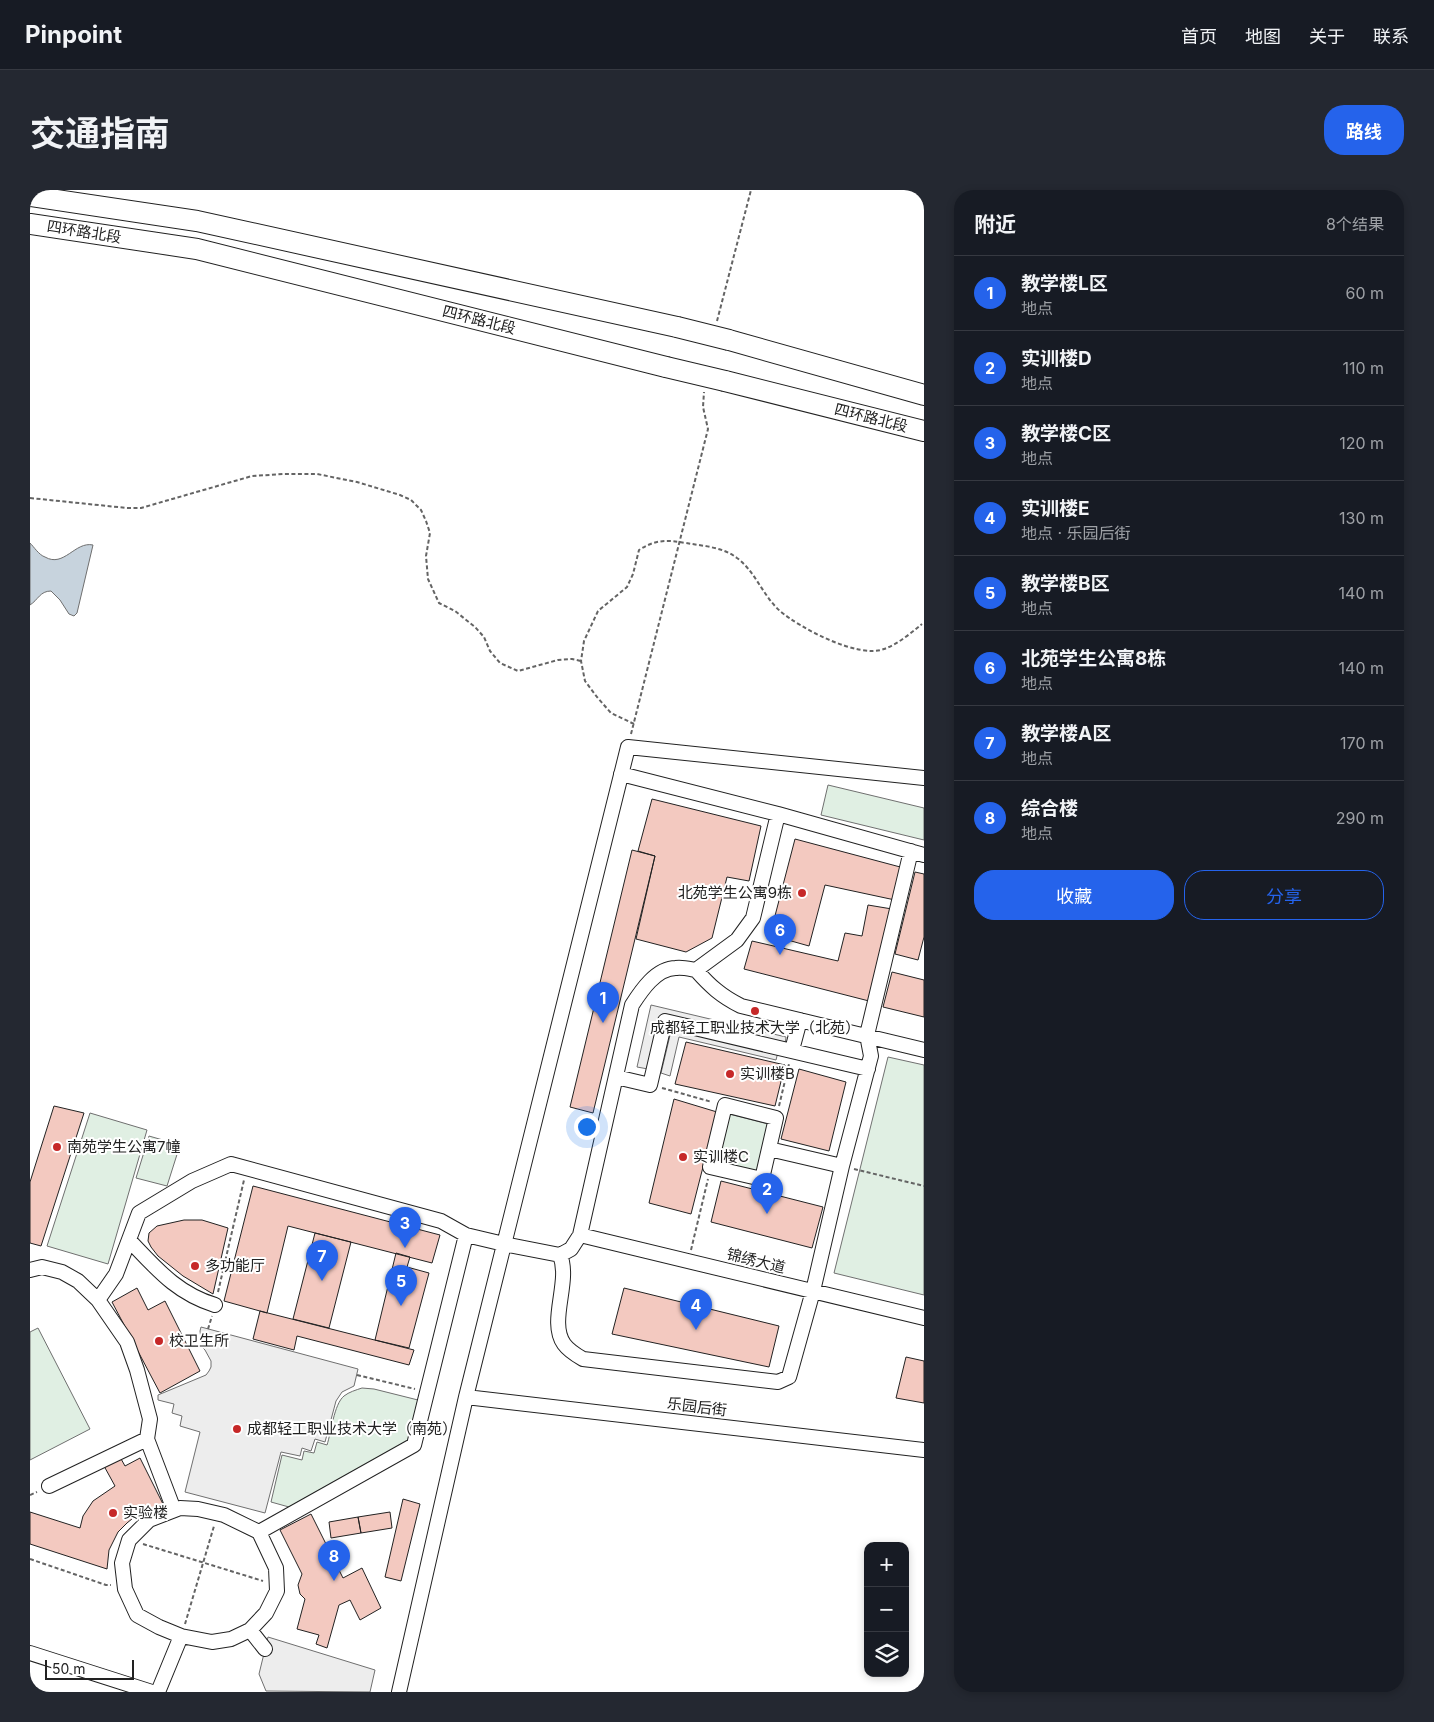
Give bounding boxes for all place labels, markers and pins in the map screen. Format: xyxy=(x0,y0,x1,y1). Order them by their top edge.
place label: 北苑学生公寓9栋 xyxy=(678,883,792,902)
marker: 北苑学生公寓9栋 xyxy=(796,887,808,899)
pin: 6 xyxy=(764,914,796,955)
pin: 1 xyxy=(587,982,619,1023)
marker: 成都轻工职业技术大学（北苑） xyxy=(749,1005,761,1017)
place label: 成都轻工职业技术大学（北苑） xyxy=(650,1018,860,1037)
place label: 实训楼B xyxy=(740,1064,795,1083)
marker: 实训楼B xyxy=(724,1068,736,1080)
place label: 南苑学生公寓7幢 xyxy=(67,1137,181,1156)
marker: 南苑学生公寓7幢 xyxy=(51,1141,63,1153)
place label: 实训楼C xyxy=(693,1147,749,1166)
marker: 实训楼C xyxy=(677,1151,689,1163)
pin: 2 xyxy=(751,1173,783,1214)
pin: 3 xyxy=(389,1207,421,1248)
pin: 7 xyxy=(306,1240,338,1281)
place label: 多功能厅 xyxy=(205,1256,265,1275)
marker: 多功能厅 xyxy=(189,1260,201,1272)
pin: 5 xyxy=(385,1265,417,1306)
pin: 4 xyxy=(680,1289,712,1330)
place label: 校卫生所 xyxy=(169,1331,229,1350)
marker: 校卫生所 xyxy=(153,1335,165,1347)
place label: 成都轻工职业技术大学（南苑） xyxy=(247,1419,457,1438)
marker: 成都轻工职业技术大学（南苑） xyxy=(231,1423,243,1435)
place label: 实验楼 xyxy=(123,1503,168,1522)
marker: 实验楼 xyxy=(107,1507,119,1519)
pin: 8 xyxy=(318,1540,350,1581)

